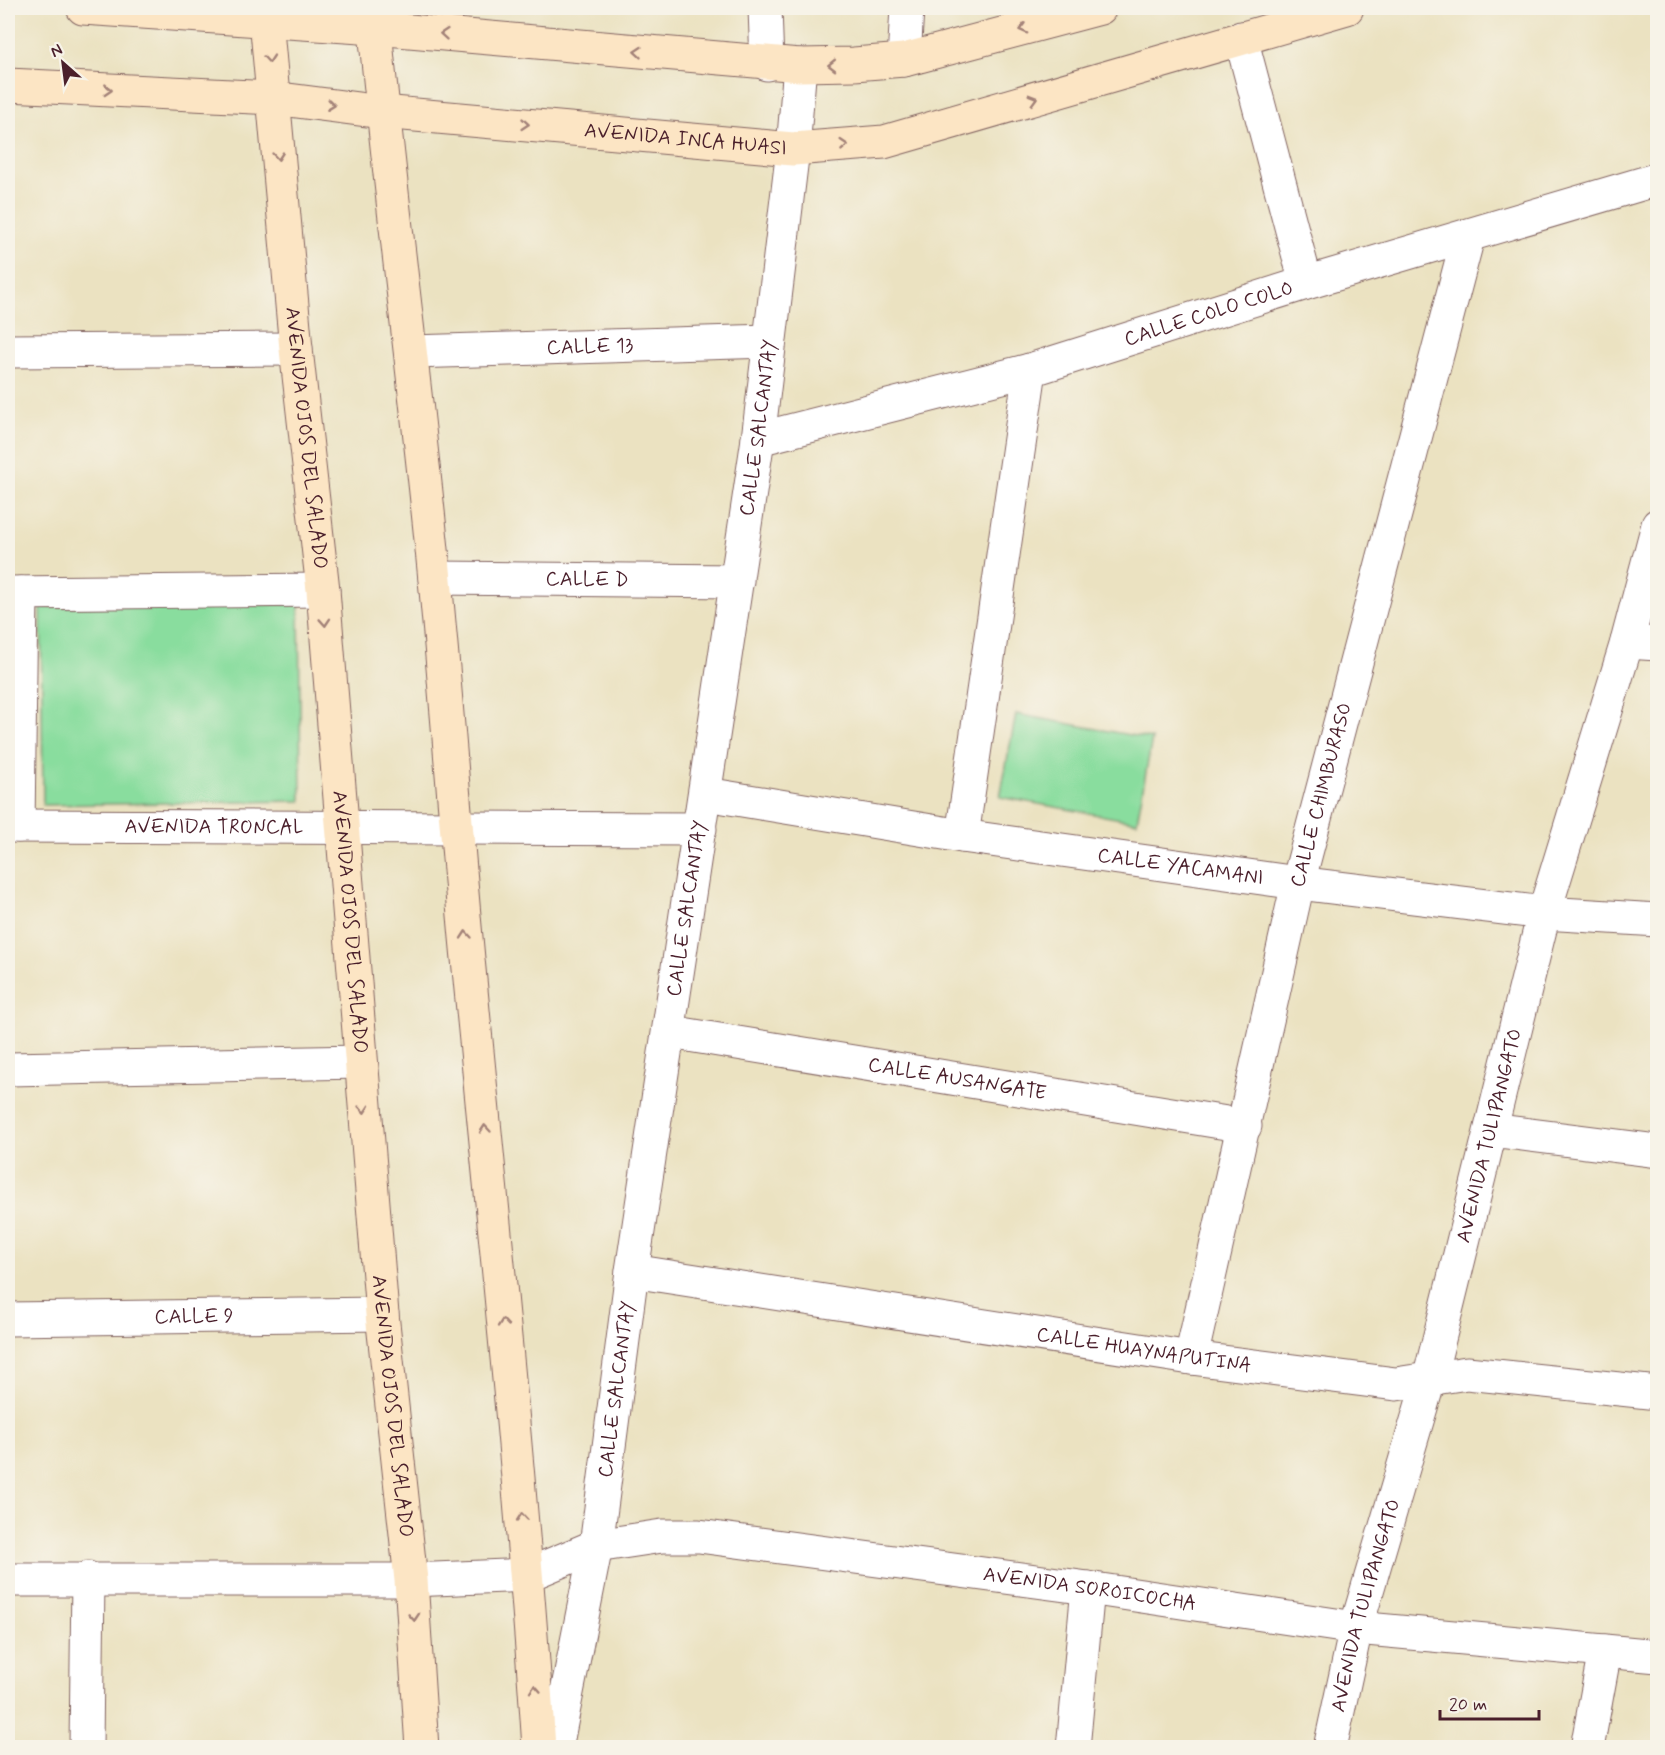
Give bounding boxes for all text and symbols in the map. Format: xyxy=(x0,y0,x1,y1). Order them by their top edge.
one-way arrow xyxy=(1018,22,1029,34)
one-way arrow xyxy=(439,28,448,41)
north arrow xyxy=(33,33,93,93)
text: N xyxy=(47,39,66,63)
one-way arrow xyxy=(633,46,642,59)
one-way arrow xyxy=(262,54,275,64)
one-way arrow xyxy=(828,59,837,71)
one-way arrow xyxy=(103,83,112,96)
one-way arrow xyxy=(1027,94,1038,106)
one-way arrow xyxy=(326,99,335,111)
one-way arrow xyxy=(520,117,529,130)
street label: AVENIDA INCA HUASI xyxy=(583,117,788,162)
one-way arrow xyxy=(840,139,849,152)
one-way arrow xyxy=(271,152,284,161)
street label: CALLE COLO COLO xyxy=(1121,274,1297,353)
street label: AVENIDA OJOS DEL SALADO xyxy=(279,306,334,571)
street label: CALLE 13 xyxy=(546,332,634,361)
street label: CALLE SALCANTAY xyxy=(733,338,783,518)
street label: CALLE D xyxy=(545,566,629,593)
one-way arrow xyxy=(318,617,331,627)
street label: CALLE CHIMBURASO xyxy=(1284,700,1358,890)
street label: AVENIDA OJOS DEL SALADO xyxy=(326,789,374,1055)
street label: AVENIDA TRONCAL xyxy=(124,813,304,841)
street label: CALLE SALCANTAY xyxy=(660,818,714,998)
street label: CALLE YACAMANI xyxy=(1096,842,1265,892)
one-way arrow xyxy=(460,930,473,939)
street label: AVENIDA TULIPANGATO xyxy=(1450,1026,1529,1245)
street label: CALLE AUSANGATE xyxy=(866,1051,1048,1107)
one-way arrow xyxy=(357,1105,370,1114)
one-way arrow xyxy=(479,1124,492,1133)
street label: AVENIDA OJOS DEL SALADO xyxy=(365,1274,420,1539)
street label: CALLE SALCANTAY xyxy=(592,1299,641,1479)
street label: CALLE 9 xyxy=(154,1302,234,1331)
one-way arrow xyxy=(497,1318,510,1327)
street label: CALLE HUAYNAPUTINA xyxy=(1035,1321,1253,1379)
street label: AVENIDA TULIPANGATO xyxy=(1325,1496,1407,1715)
one-way arrow xyxy=(516,1512,529,1521)
street label: AVENIDA SOROICOCHA xyxy=(981,1561,1198,1617)
one-way arrow xyxy=(407,1612,420,1621)
scale bar xyxy=(1440,1683,1539,1721)
one-way arrow xyxy=(529,1685,542,1694)
text: 20 m xyxy=(1449,1693,1487,1717)

